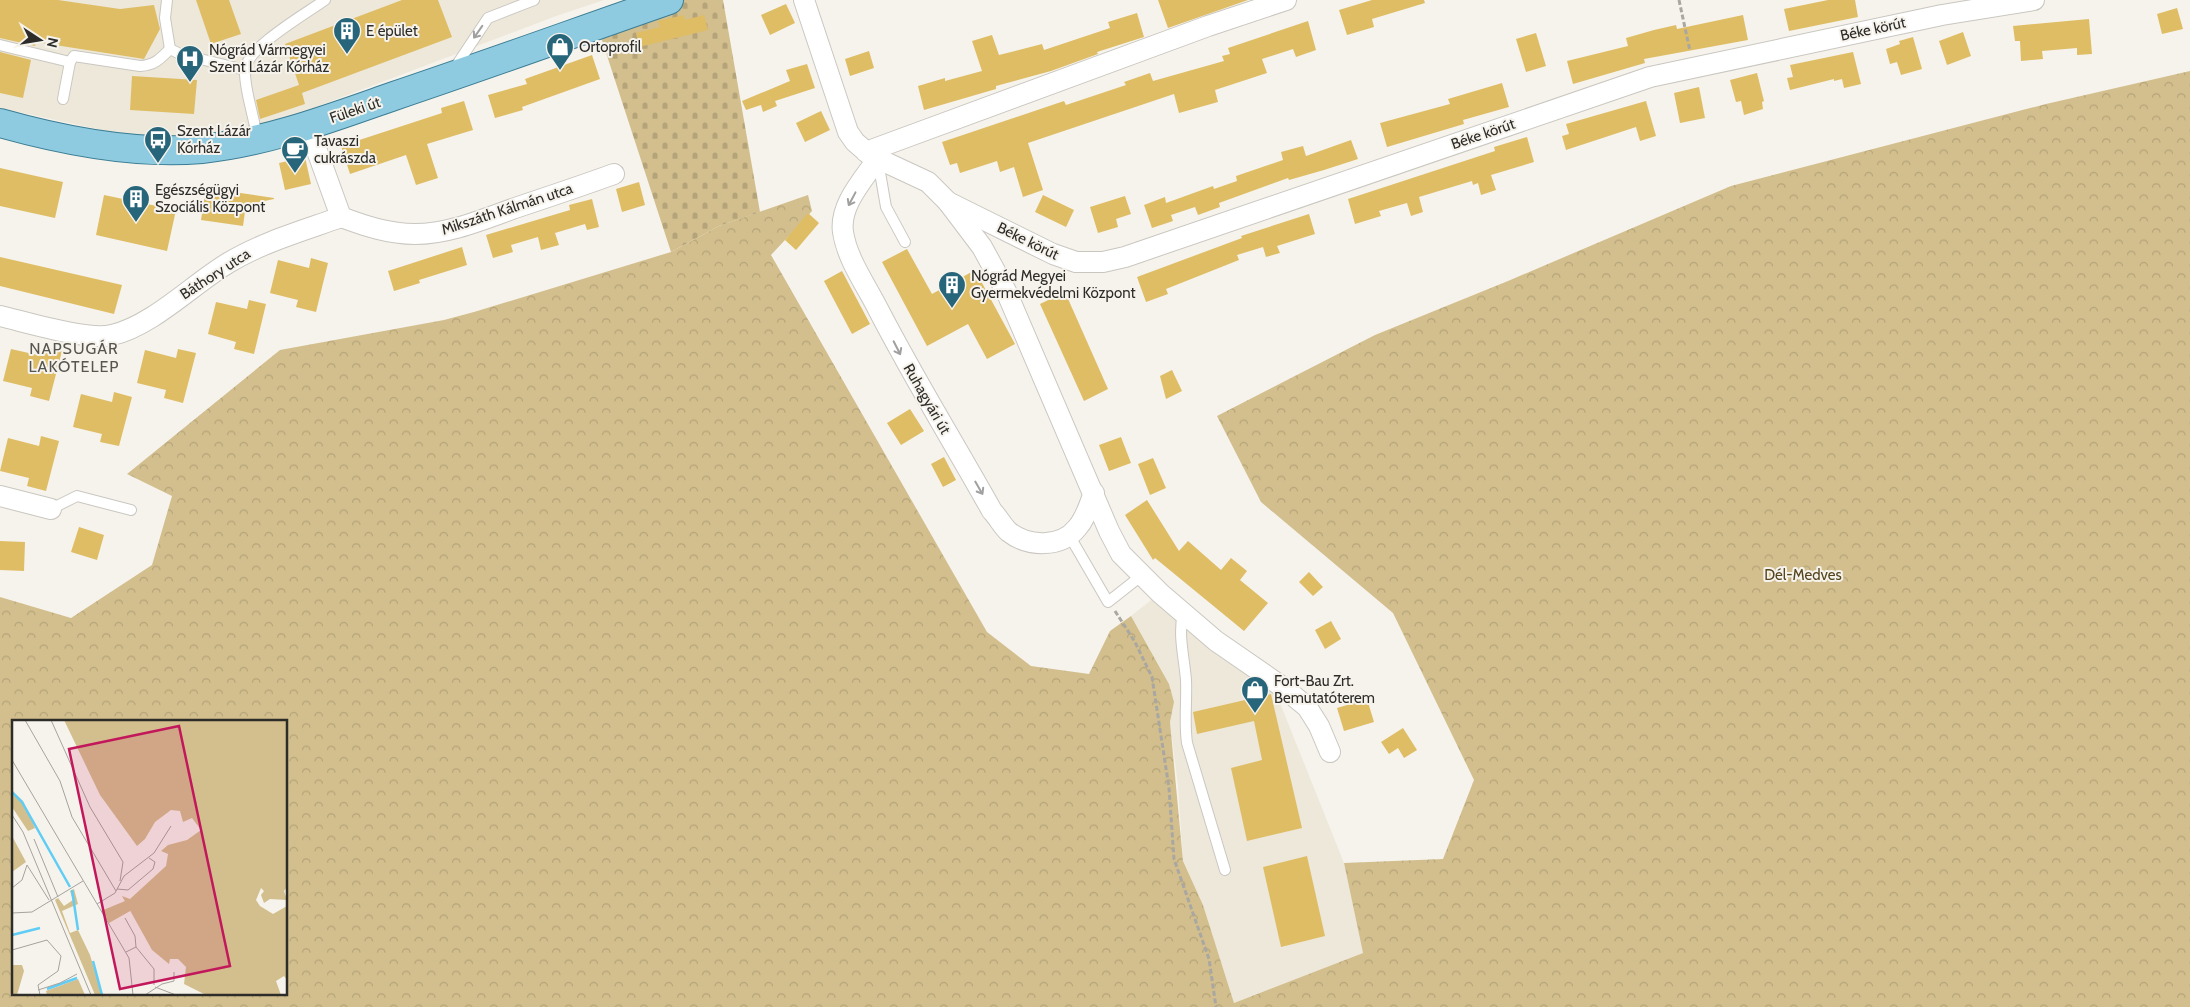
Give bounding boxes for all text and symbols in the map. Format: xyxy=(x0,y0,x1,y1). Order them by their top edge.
street label: Béke körút xyxy=(1839,13,1907,45)
north arrow xyxy=(15,15,65,65)
building icon: E épület xyxy=(332,16,362,55)
place label: E épület xyxy=(366,22,418,40)
one-way arrow xyxy=(473,24,483,38)
shop icon: Ortoprofil xyxy=(545,32,575,71)
text: N xyxy=(43,36,63,49)
place label: Ortoprofil xyxy=(579,38,642,56)
place label: Nógrád Vármegyei Szent Lázár Kórház xyxy=(209,41,329,76)
hospital icon: Nógrád Vármegyei Szent Lázár Kórház xyxy=(175,44,205,83)
street label: Füleki út xyxy=(327,93,383,127)
street label: Béke körút xyxy=(1449,115,1517,153)
place label: Szent Lázár Kórház xyxy=(177,122,251,157)
bus stop icon: Szent Lázár Kórház xyxy=(143,125,173,164)
place label: Tavaszi cukrászda xyxy=(314,132,377,167)
cafe icon: Tavaszi cukrászda xyxy=(280,135,310,174)
street label: Mikszáth Kálmán utca xyxy=(439,179,576,239)
place label: Egészségügyi Szociális Központ xyxy=(155,181,265,216)
building icon: Egészségügyi Szociális Központ xyxy=(121,184,151,223)
one-way arrow xyxy=(847,191,856,206)
street label: Béke körút xyxy=(994,218,1062,264)
street label: Báthory utca xyxy=(177,244,254,303)
place label: Nógrád Megyei Gyermekvédelmi Központ xyxy=(971,267,1136,302)
building icon: Nógrád Megyei Gyermekvédelmi Központ xyxy=(937,270,967,309)
district label: NAPSUGÁR LAKÓTELEP xyxy=(29,339,119,376)
one-way arrow xyxy=(892,340,902,355)
street label: Ruhagyári út xyxy=(900,361,954,437)
one-way arrow xyxy=(975,480,985,494)
park label: Dél-Medves xyxy=(1764,566,1842,584)
place label: Fort-Bau Zrt. Bemutatóterem xyxy=(1274,672,1375,707)
shop icon: Fort-Bau Zrt. Bemutatóterem xyxy=(1240,675,1270,714)
inset map xyxy=(12,720,288,994)

